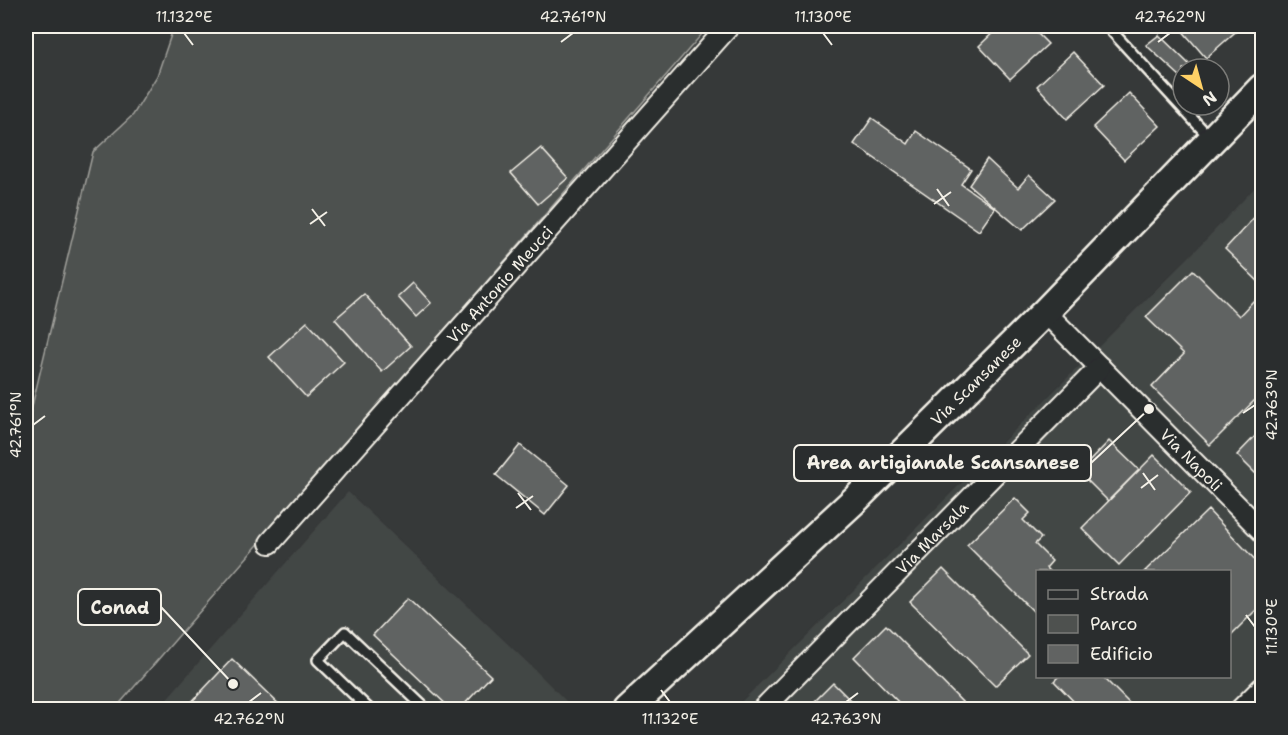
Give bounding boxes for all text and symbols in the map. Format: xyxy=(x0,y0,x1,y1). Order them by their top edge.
text: 11.132°E xyxy=(156,7,212,27)
text: 42.761°N xyxy=(540,7,606,27)
text: 11.130°E xyxy=(794,7,852,27)
text: 42.762°N xyxy=(1134,7,1206,27)
north arrow xyxy=(1171,57,1231,117)
text: N xyxy=(1198,87,1221,111)
street label: Via Antonio Meucci xyxy=(442,221,557,347)
street label: Via Scansanese xyxy=(926,331,1026,430)
text: 42.763°N xyxy=(1262,369,1282,441)
text: 42.761°N xyxy=(6,392,26,458)
street label: Via Napoli xyxy=(1156,424,1227,496)
callout: Area artigianale Scansanese xyxy=(794,445,1091,481)
text: Area artigianale Scansanese xyxy=(806,451,1080,475)
street label: Via Marsala xyxy=(891,496,973,579)
legend xyxy=(1036,570,1231,678)
text: Strada xyxy=(1090,582,1149,606)
callout: Conad xyxy=(78,589,161,625)
text: Conad xyxy=(91,596,149,620)
text: 11.130°E xyxy=(1262,598,1282,656)
text: Parco xyxy=(1090,612,1138,636)
text: Edificio xyxy=(1090,642,1153,666)
text: 42.762°N xyxy=(213,709,285,729)
text: 11.132°E xyxy=(642,709,698,729)
text: 42.763°N xyxy=(810,709,882,729)

